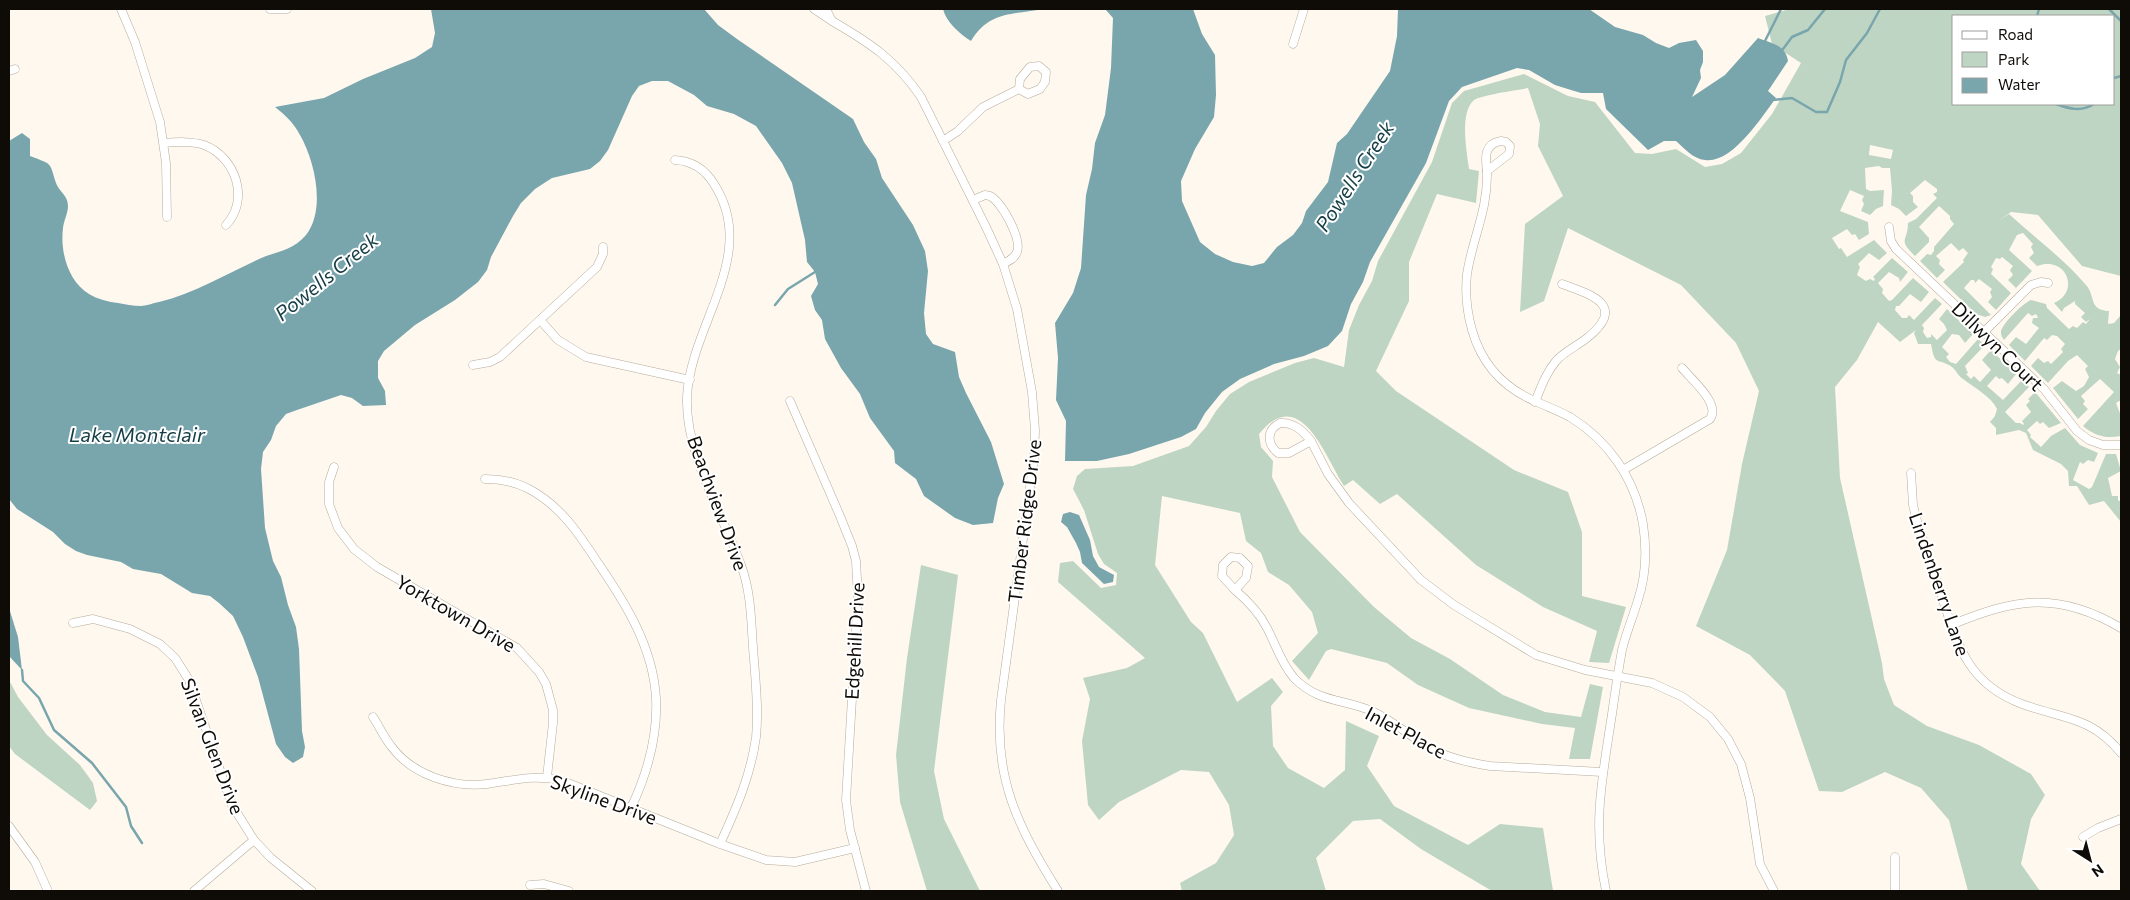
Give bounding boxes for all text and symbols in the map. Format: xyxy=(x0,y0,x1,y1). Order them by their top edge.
legend xyxy=(1952,15,2115,105)
text: Road xyxy=(1998,25,2033,43)
text: Park xyxy=(1998,50,2029,68)
text: Water xyxy=(1998,75,2040,93)
water label: Powells Creek xyxy=(1310,116,1399,235)
water label: Powells Creek xyxy=(269,226,384,325)
street label: Dillwyn Court xyxy=(1947,297,2049,396)
water label: Lake Montclair xyxy=(69,422,206,446)
street label: Beachview Drive xyxy=(683,433,753,573)
street label: Timber Ridge Drive xyxy=(1003,438,1045,604)
street label: Lindenberry Lane xyxy=(1905,509,1975,659)
street label: Yorktown Drive xyxy=(392,569,520,657)
street label: Edgehill Drive xyxy=(839,582,869,700)
street label: Silvan Glen Drive xyxy=(176,675,250,817)
street label: Inlet Place xyxy=(1362,701,1450,763)
street label: Skyline Drive xyxy=(548,769,660,829)
north arrow xyxy=(2065,835,2115,885)
text: N xyxy=(2089,861,2107,881)

